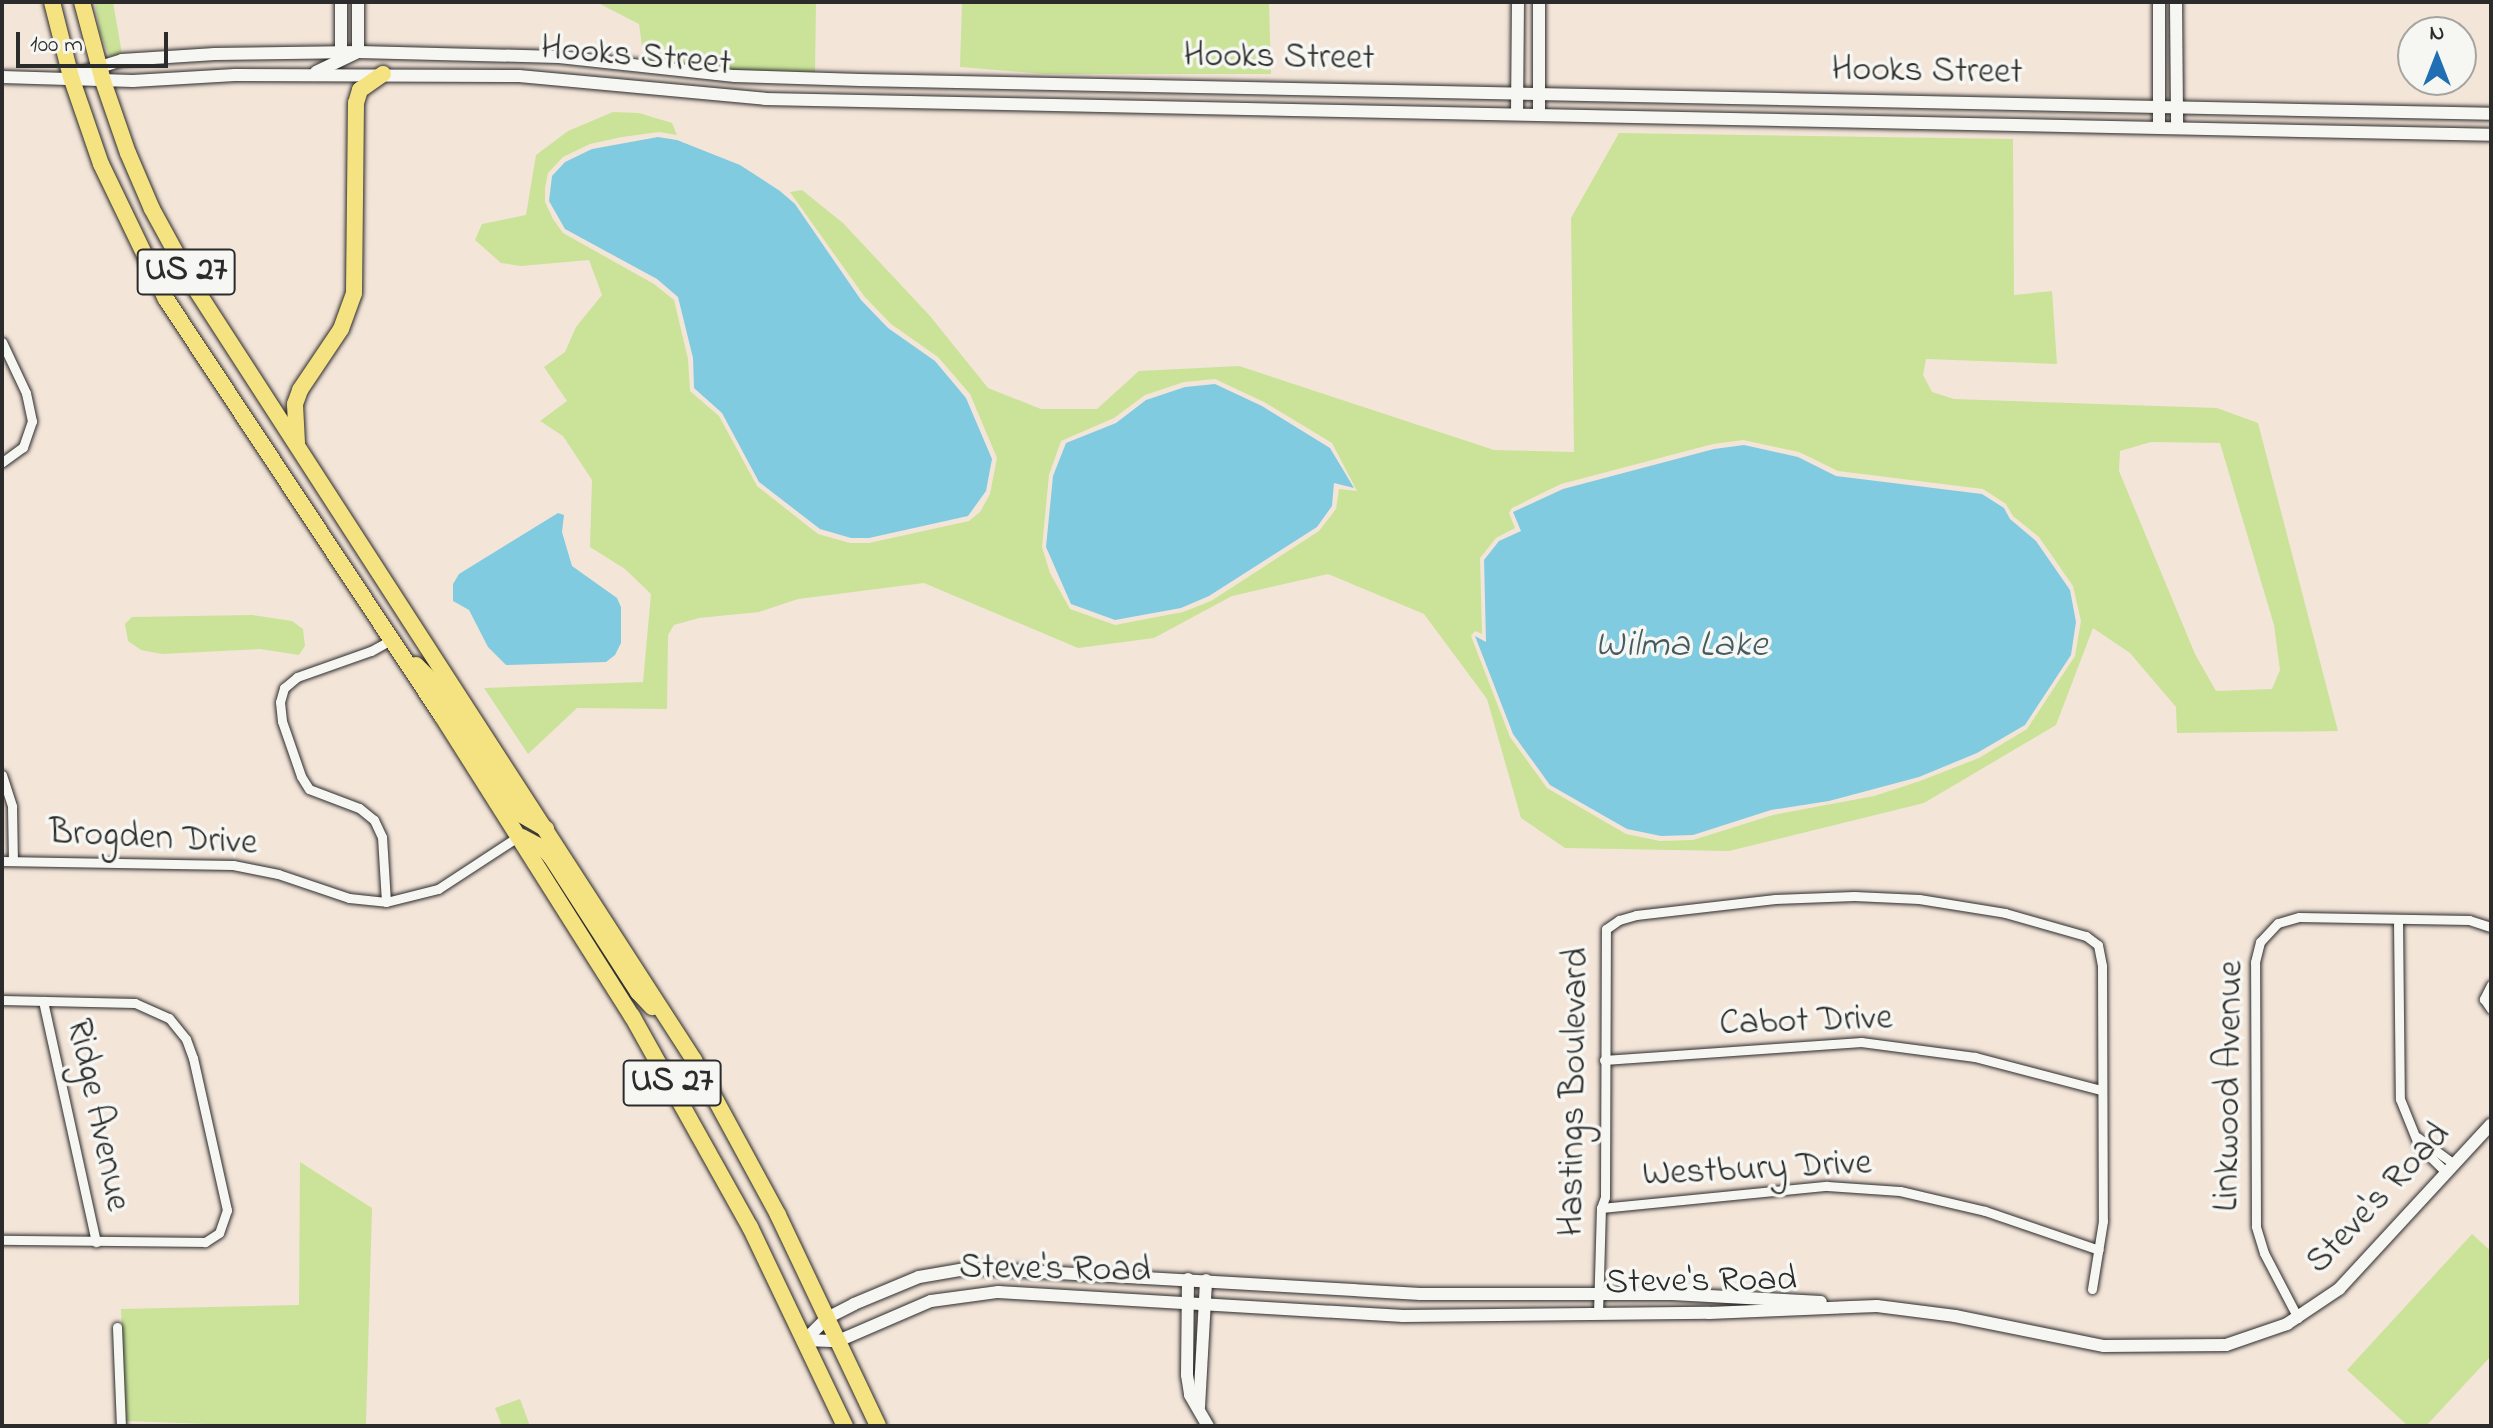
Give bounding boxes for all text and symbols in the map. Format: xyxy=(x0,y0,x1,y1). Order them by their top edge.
scale bar xyxy=(20,16,172,66)
north arrow xyxy=(2397,16,2477,96)
text: N xyxy=(2430,18,2444,50)
street label: Hooks Street xyxy=(539,27,733,87)
text: 100 m xyxy=(30,28,83,63)
street label: Hooks Street xyxy=(1183,35,1375,81)
street label: Hooks Street xyxy=(1831,49,2023,95)
road number: US 27 xyxy=(136,242,236,302)
water label: Wilma Lake xyxy=(1595,624,1767,670)
street label: Brogden Drive xyxy=(48,812,258,866)
street label: Hastings Boulevard xyxy=(1551,947,1599,1237)
street label: Linkwood Avenue xyxy=(2206,960,2254,1212)
street label: Cabot Drive xyxy=(1719,997,1893,1047)
street label: Ridge Avenue xyxy=(56,1015,138,1215)
road number: US 27 xyxy=(622,1053,722,1113)
street label: Steve's Road xyxy=(2298,1114,2460,1284)
street label: Westbury Drive xyxy=(1641,1142,1873,1198)
street label: Steve's Road xyxy=(959,1247,1151,1293)
street label: Steve's Road xyxy=(1605,1259,1797,1305)

